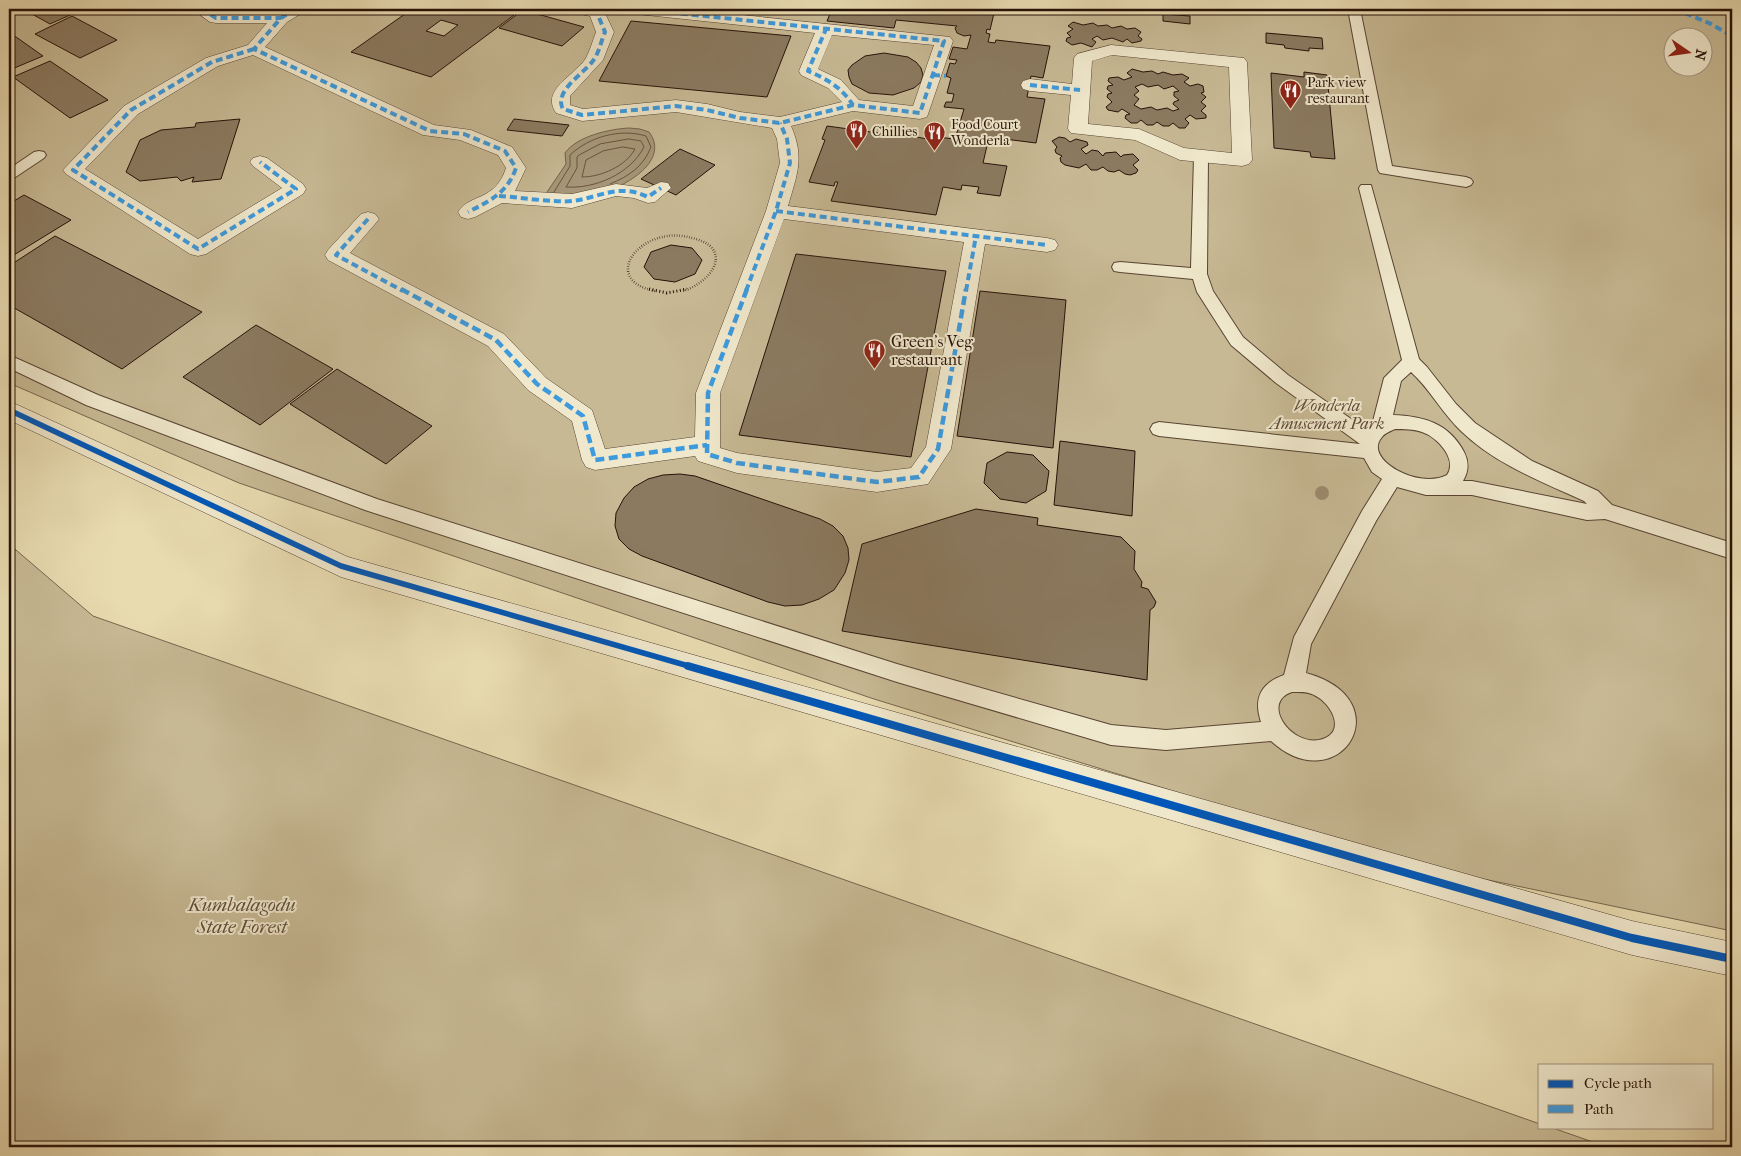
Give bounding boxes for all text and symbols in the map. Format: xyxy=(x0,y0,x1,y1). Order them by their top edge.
north arrow xyxy=(1664,28,1714,78)
text: N xyxy=(1691,48,1710,62)
place label: Park view restaurant xyxy=(1307,74,1370,107)
restaurant icon: Park view restaurant xyxy=(1279,78,1303,109)
place label: Food Court Wonderla xyxy=(950,116,1019,149)
restaurant icon: Chillies xyxy=(844,119,868,150)
restaurant icon: Food Court Wonderla xyxy=(923,120,947,151)
place label: Chillies xyxy=(872,123,917,140)
place label: Green's Veg restaurant xyxy=(891,332,973,369)
restaurant icon: Green's Veg restaurant xyxy=(863,338,887,369)
park label: Wonderla Amusement Park xyxy=(1268,396,1384,433)
park label: Kumbalagodu State Forest xyxy=(186,894,296,938)
legend xyxy=(1538,1064,1714,1128)
text: Cycle path xyxy=(1584,1074,1652,1092)
text: Path xyxy=(1584,1100,1614,1118)

